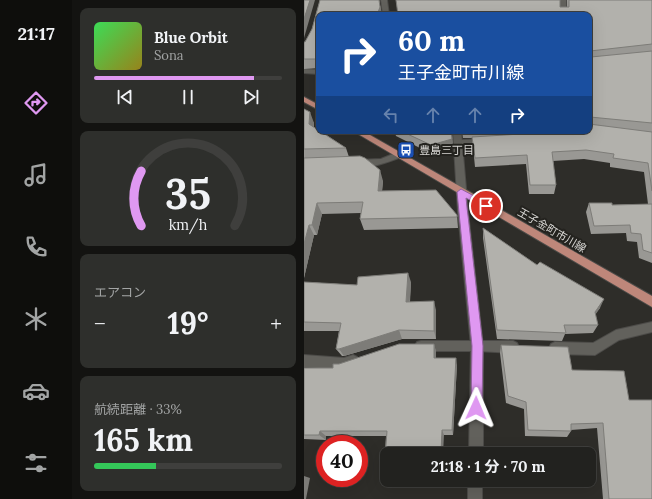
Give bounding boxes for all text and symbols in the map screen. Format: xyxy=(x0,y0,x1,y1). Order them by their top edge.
text: 21:17 xyxy=(17,22,55,45)
text: 60 m xyxy=(398,23,465,59)
text: Blue Orbit xyxy=(154,28,228,47)
icon: right xyxy=(332,28,384,80)
text: Sona xyxy=(154,47,184,64)
text: 王子金町市川線 xyxy=(398,61,524,84)
icon: previous xyxy=(114,86,136,108)
icon: pause xyxy=(177,86,199,108)
icon: next xyxy=(240,86,262,108)
icon: directions xyxy=(22,89,50,117)
icon: left xyxy=(380,104,402,126)
icon: ahead xyxy=(422,104,444,126)
icon: ahead xyxy=(464,104,486,126)
icon: right xyxy=(506,104,528,126)
bus stop icon: 豊島三丁目 xyxy=(396,140,416,160)
place label: 豊島三丁目 xyxy=(419,143,474,157)
icon: music xyxy=(22,161,50,189)
text: 35 xyxy=(165,167,211,220)
pin xyxy=(469,189,503,223)
icon: arrive xyxy=(475,195,497,217)
street label: 王子金町市川線 xyxy=(515,205,589,255)
text: km/h xyxy=(169,216,208,235)
icon: phone xyxy=(22,233,50,261)
text: エアコン xyxy=(94,284,146,301)
text: 19° xyxy=(168,304,208,342)
icon: climate xyxy=(22,305,50,333)
text: − xyxy=(94,309,106,337)
text: + xyxy=(270,309,282,337)
icon: car xyxy=(22,377,50,405)
position arrow xyxy=(455,387,497,429)
text: 航続距離 · 33% xyxy=(94,401,182,418)
text: 165 km xyxy=(94,421,193,459)
speed limit sign: 40 xyxy=(316,435,368,487)
icon: filters xyxy=(22,449,50,477)
text: 21:18 · 1 分 · 70 m xyxy=(431,457,545,476)

